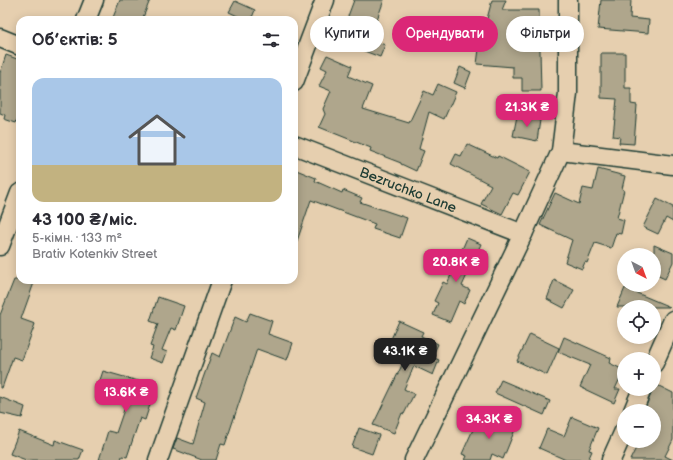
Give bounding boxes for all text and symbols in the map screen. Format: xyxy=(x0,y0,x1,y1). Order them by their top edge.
chip: Купити xyxy=(310,16,384,52)
chip: Орендувати xyxy=(392,16,498,52)
chip: Фільтри xyxy=(506,16,584,52)
icon: filters xyxy=(260,29,282,51)
text: Об’єктів: 5 xyxy=(32,30,117,50)
pin: 21.3K ₴ xyxy=(490,94,564,128)
text: 21.3K ₴ xyxy=(505,99,549,115)
icon: home xyxy=(121,104,193,176)
street label: Bezruchko Lane xyxy=(357,164,459,216)
text: 43 100 ₴/міс. xyxy=(32,210,137,230)
text: 5-кімн. · 133 m² xyxy=(32,230,122,246)
text: Brativ Kotenkiv Street xyxy=(32,246,157,262)
north arrow xyxy=(617,248,661,292)
map controls xyxy=(617,248,661,448)
pin: 20.8K ₴ xyxy=(419,249,493,283)
text: 20.8K ₴ xyxy=(432,254,480,270)
button: locate xyxy=(617,300,661,344)
pin: 43.1K ₴ xyxy=(368,338,442,372)
text: 43.1K ₴ xyxy=(383,343,427,359)
button: + xyxy=(617,352,661,396)
pin: 13.6K ₴ xyxy=(89,379,163,413)
text: 13.6K ₴ xyxy=(104,384,148,400)
button: − xyxy=(617,404,661,448)
pin: 34.3K ₴ xyxy=(452,406,526,440)
text: 34.3K ₴ xyxy=(466,411,512,427)

